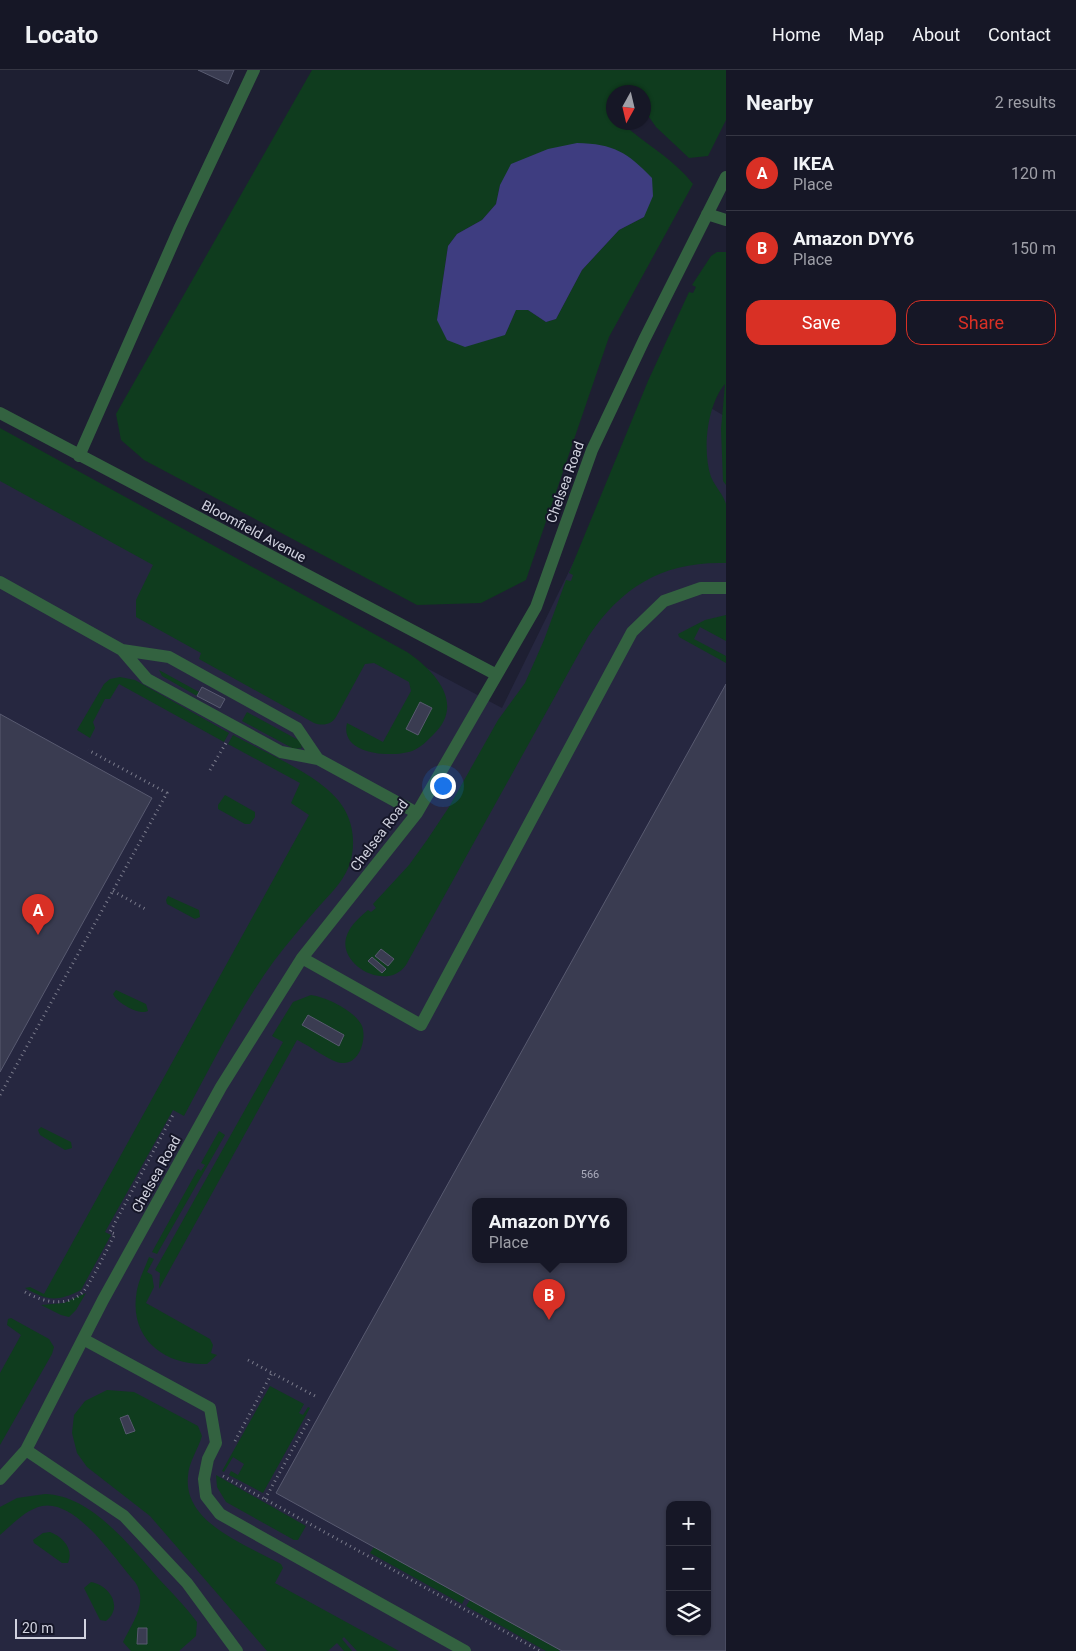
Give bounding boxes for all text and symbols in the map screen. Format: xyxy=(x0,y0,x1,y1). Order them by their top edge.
text: Locato xyxy=(25,21,98,49)
text: Home xyxy=(772,24,821,45)
text: Map xyxy=(849,24,884,45)
text: About xyxy=(912,24,960,45)
text: Contact xyxy=(988,24,1051,45)
north arrow xyxy=(606,85,651,130)
text: Nearby xyxy=(746,91,813,115)
text: 2 results xyxy=(995,93,1056,112)
text: IKEA xyxy=(793,152,834,175)
text: A xyxy=(757,164,767,183)
text: 120 m xyxy=(1011,164,1056,183)
text: Place xyxy=(793,175,833,194)
text: Amazon DYY6 xyxy=(793,227,914,250)
text: B xyxy=(757,239,767,258)
text: 150 m xyxy=(1011,239,1056,258)
text: Place xyxy=(793,250,833,269)
button: Save xyxy=(746,300,896,345)
button: Share xyxy=(906,300,1056,345)
street label: Chelsea Road xyxy=(543,439,587,525)
street label: Bloomfield Avenue xyxy=(199,497,309,565)
your location xyxy=(430,773,456,799)
street label: Chelsea Road xyxy=(347,796,411,874)
pin: A xyxy=(22,894,54,935)
street label: Chelsea Road xyxy=(128,1133,184,1215)
house number: 566 xyxy=(581,1168,599,1181)
popup xyxy=(472,1198,627,1263)
text: Amazon DYY6 xyxy=(489,1210,610,1233)
text: Place xyxy=(489,1233,528,1252)
pin: B xyxy=(533,1279,565,1320)
map controls xyxy=(666,1501,711,1636)
button: + xyxy=(666,1501,711,1546)
button: − xyxy=(666,1546,711,1591)
button: layers xyxy=(666,1591,711,1636)
scale bar xyxy=(15,1616,86,1639)
text: 20 m xyxy=(22,1620,54,1636)

